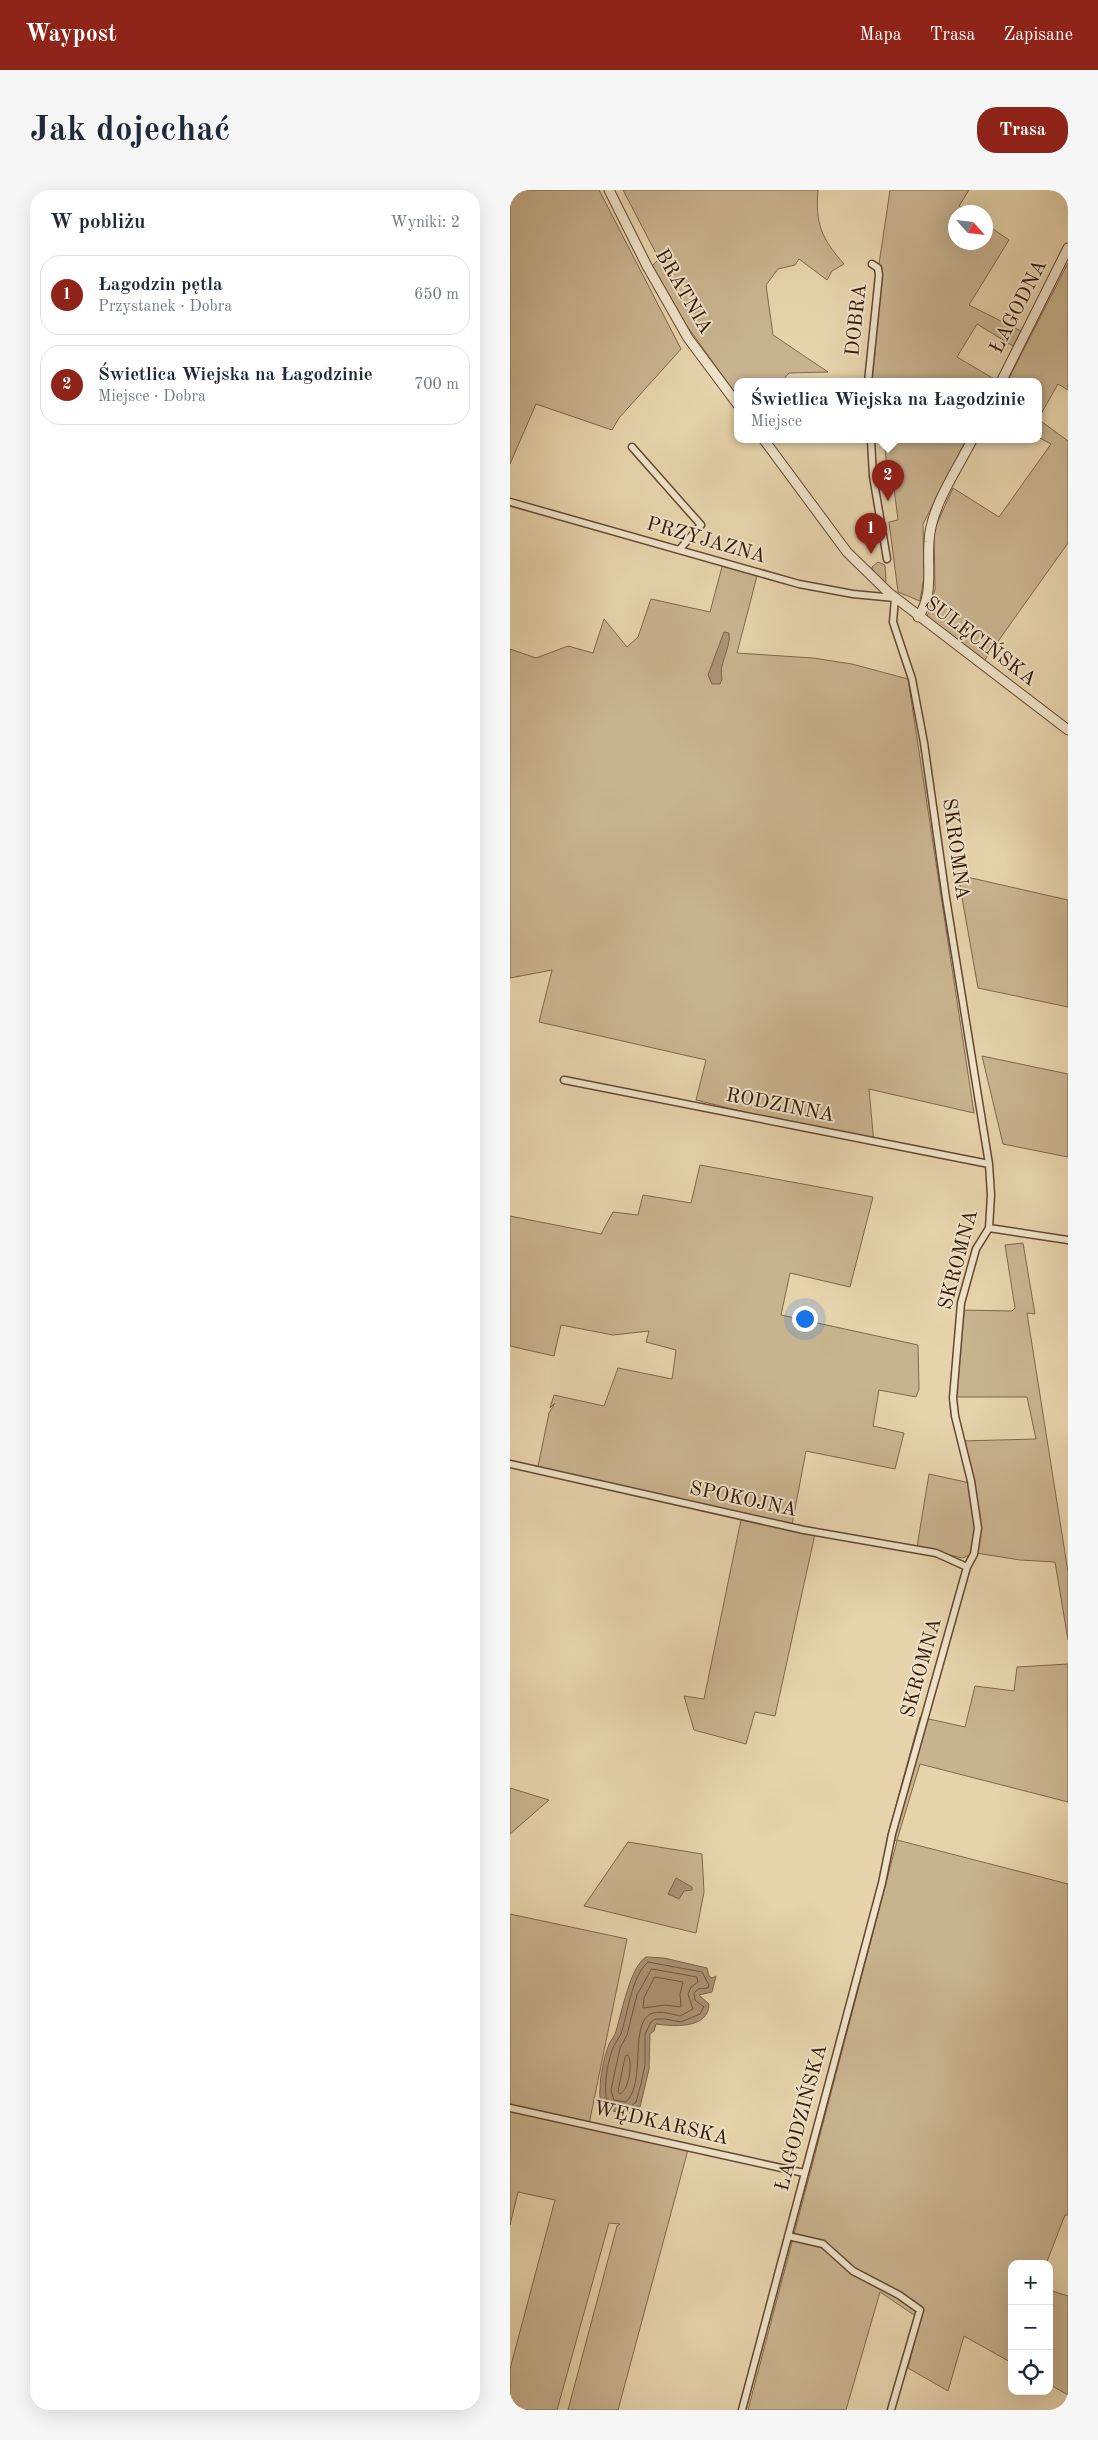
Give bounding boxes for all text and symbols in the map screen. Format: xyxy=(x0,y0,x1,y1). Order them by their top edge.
text: Waypost xyxy=(25,23,117,47)
text: Mapa xyxy=(859,26,902,44)
text: Trasa xyxy=(930,26,975,44)
text: Zapisane xyxy=(1003,26,1073,44)
button: Trasa xyxy=(977,107,1068,153)
text: Jak dojechać xyxy=(30,113,230,148)
north arrow xyxy=(948,205,993,250)
text: W pobliżu xyxy=(50,212,145,233)
text: Wyniki: 2 xyxy=(391,215,460,231)
street label: BRATNIA xyxy=(651,246,715,338)
street label: ŁAGODNA xyxy=(987,257,1051,357)
text: Łagodzin pętla xyxy=(98,276,223,295)
street label: DOBRA xyxy=(843,283,871,357)
text: 1 xyxy=(62,287,72,303)
text: 650 m xyxy=(414,287,459,303)
text: Przystanek · Dobra xyxy=(98,299,232,315)
text: Świetlica Wiejska na Łagodzinie xyxy=(98,366,373,385)
text: 2 xyxy=(62,377,72,393)
text: 700 m xyxy=(414,377,459,393)
popup xyxy=(734,378,1042,443)
text: Miejsce · Dobra xyxy=(98,389,206,405)
text: Świetlica Wiejska na Łagodzinie xyxy=(751,391,1025,410)
text: Miejsce xyxy=(751,414,802,430)
pin: 2 xyxy=(872,460,904,501)
pin: 1 xyxy=(855,513,887,554)
street label: PRZYJAZNA xyxy=(644,514,768,568)
street label: SULĘCIŃSKA xyxy=(920,590,1042,690)
street label: SKROMNA xyxy=(938,797,972,901)
street label: RODZINNA xyxy=(724,1086,836,1126)
street label: SKROMNA xyxy=(936,1208,982,1312)
your location xyxy=(792,1306,818,1332)
street label: SPOKOJNA xyxy=(688,1479,798,1521)
street label: SKROMNA xyxy=(898,1616,946,1720)
street label: ŁAGODZIŃSKA xyxy=(769,2041,831,2194)
street label: WĘDKARSKA xyxy=(591,2099,731,2149)
map controls xyxy=(1008,2260,1053,2395)
button: + xyxy=(1008,2260,1053,2305)
button: − xyxy=(1008,2305,1053,2350)
button: locate xyxy=(1008,2350,1053,2395)

